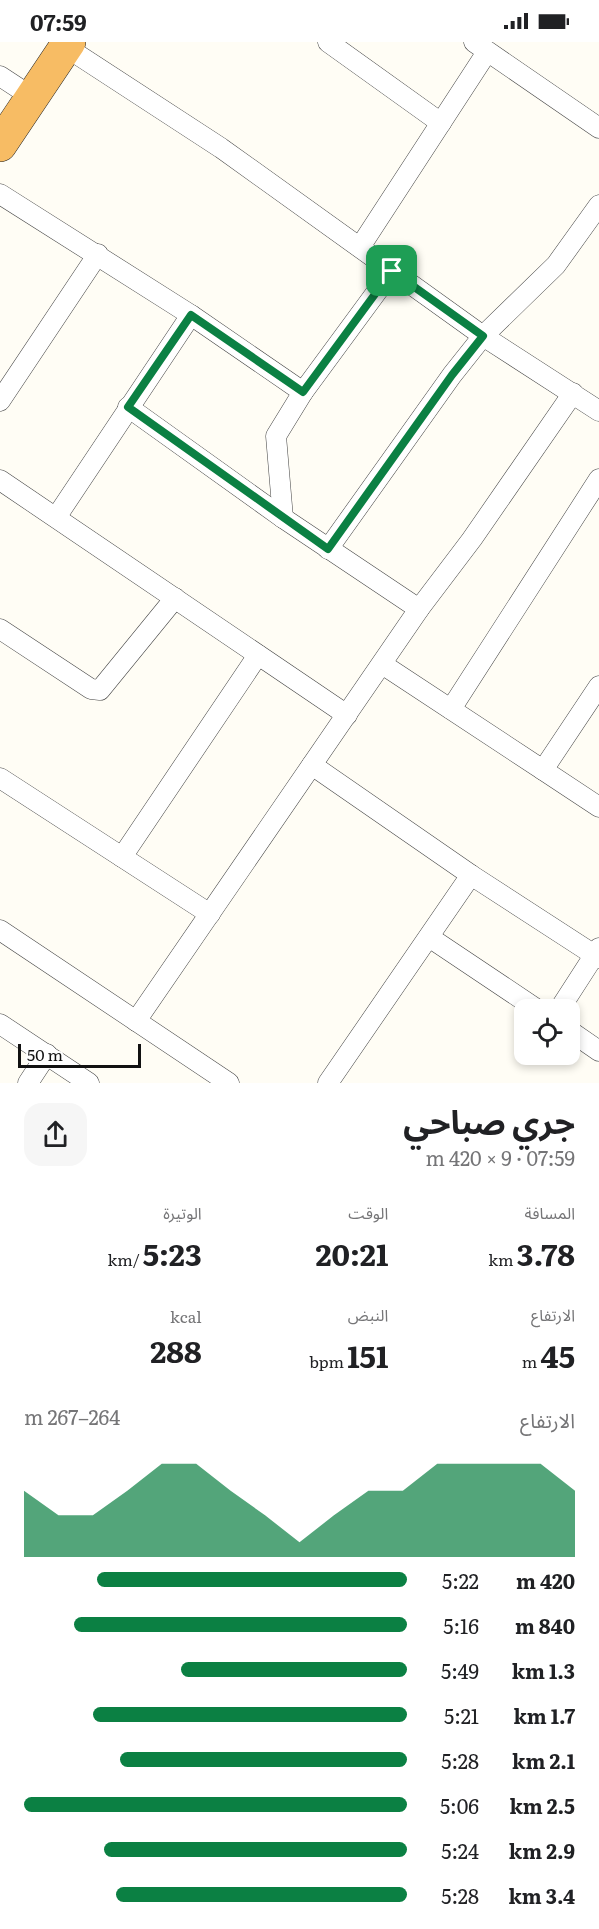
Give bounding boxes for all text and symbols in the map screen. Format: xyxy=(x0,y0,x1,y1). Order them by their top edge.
text: 07:59 xyxy=(30,5,87,38)
pin xyxy=(366,245,417,296)
icon: arrive xyxy=(375,254,408,287)
map controls xyxy=(514,999,580,1065)
button: locate xyxy=(514,999,580,1065)
scale bar xyxy=(18,1041,141,1068)
text: 50 m xyxy=(27,1042,63,1066)
text: جري صباحي xyxy=(403,1095,575,1144)
button: share xyxy=(24,1103,87,1166)
text: 07:59 · 9 × 420 m xyxy=(425,1142,575,1172)
text: الوتيرة xyxy=(163,1200,202,1224)
text: الوقت xyxy=(348,1200,388,1224)
text: المسافة xyxy=(525,1200,575,1224)
text: 5:23 xyxy=(143,1231,202,1275)
text: 20:21 xyxy=(316,1231,388,1275)
text: 3.78 xyxy=(517,1231,575,1275)
text: /km xyxy=(108,1247,143,1271)
text: km xyxy=(488,1247,517,1271)
text: النبض xyxy=(348,1302,388,1326)
text: الارتفاع xyxy=(531,1302,575,1326)
text: kcal xyxy=(170,1304,202,1328)
text: 288 xyxy=(150,1328,202,1372)
text: 151 xyxy=(347,1333,388,1377)
text: 45 xyxy=(541,1333,575,1377)
text: bpm xyxy=(309,1349,347,1373)
text: m xyxy=(522,1349,541,1373)
text: 264–267 m xyxy=(24,1401,120,1431)
text: الارتفاع xyxy=(520,1404,575,1434)
text: 5:22 xyxy=(442,1565,479,1595)
text: 420 m xyxy=(516,1565,575,1595)
text: 5:16 xyxy=(443,1610,479,1640)
text: 840 m xyxy=(515,1610,575,1640)
text: 5:49 xyxy=(441,1655,479,1685)
text: 1.3 km xyxy=(512,1655,575,1685)
text: 5:21 xyxy=(444,1700,479,1730)
text: 1.7 km xyxy=(513,1700,575,1730)
text: 5:28 xyxy=(441,1745,479,1775)
text: 2.1 km xyxy=(512,1745,575,1775)
text: 5:06 xyxy=(440,1790,479,1820)
text: 2.5 km xyxy=(509,1790,575,1820)
text: 5:24 xyxy=(441,1835,479,1865)
text: 2.9 km xyxy=(509,1835,575,1865)
text: 5:28 xyxy=(441,1880,479,1910)
text: 3.4 km xyxy=(508,1880,575,1910)

